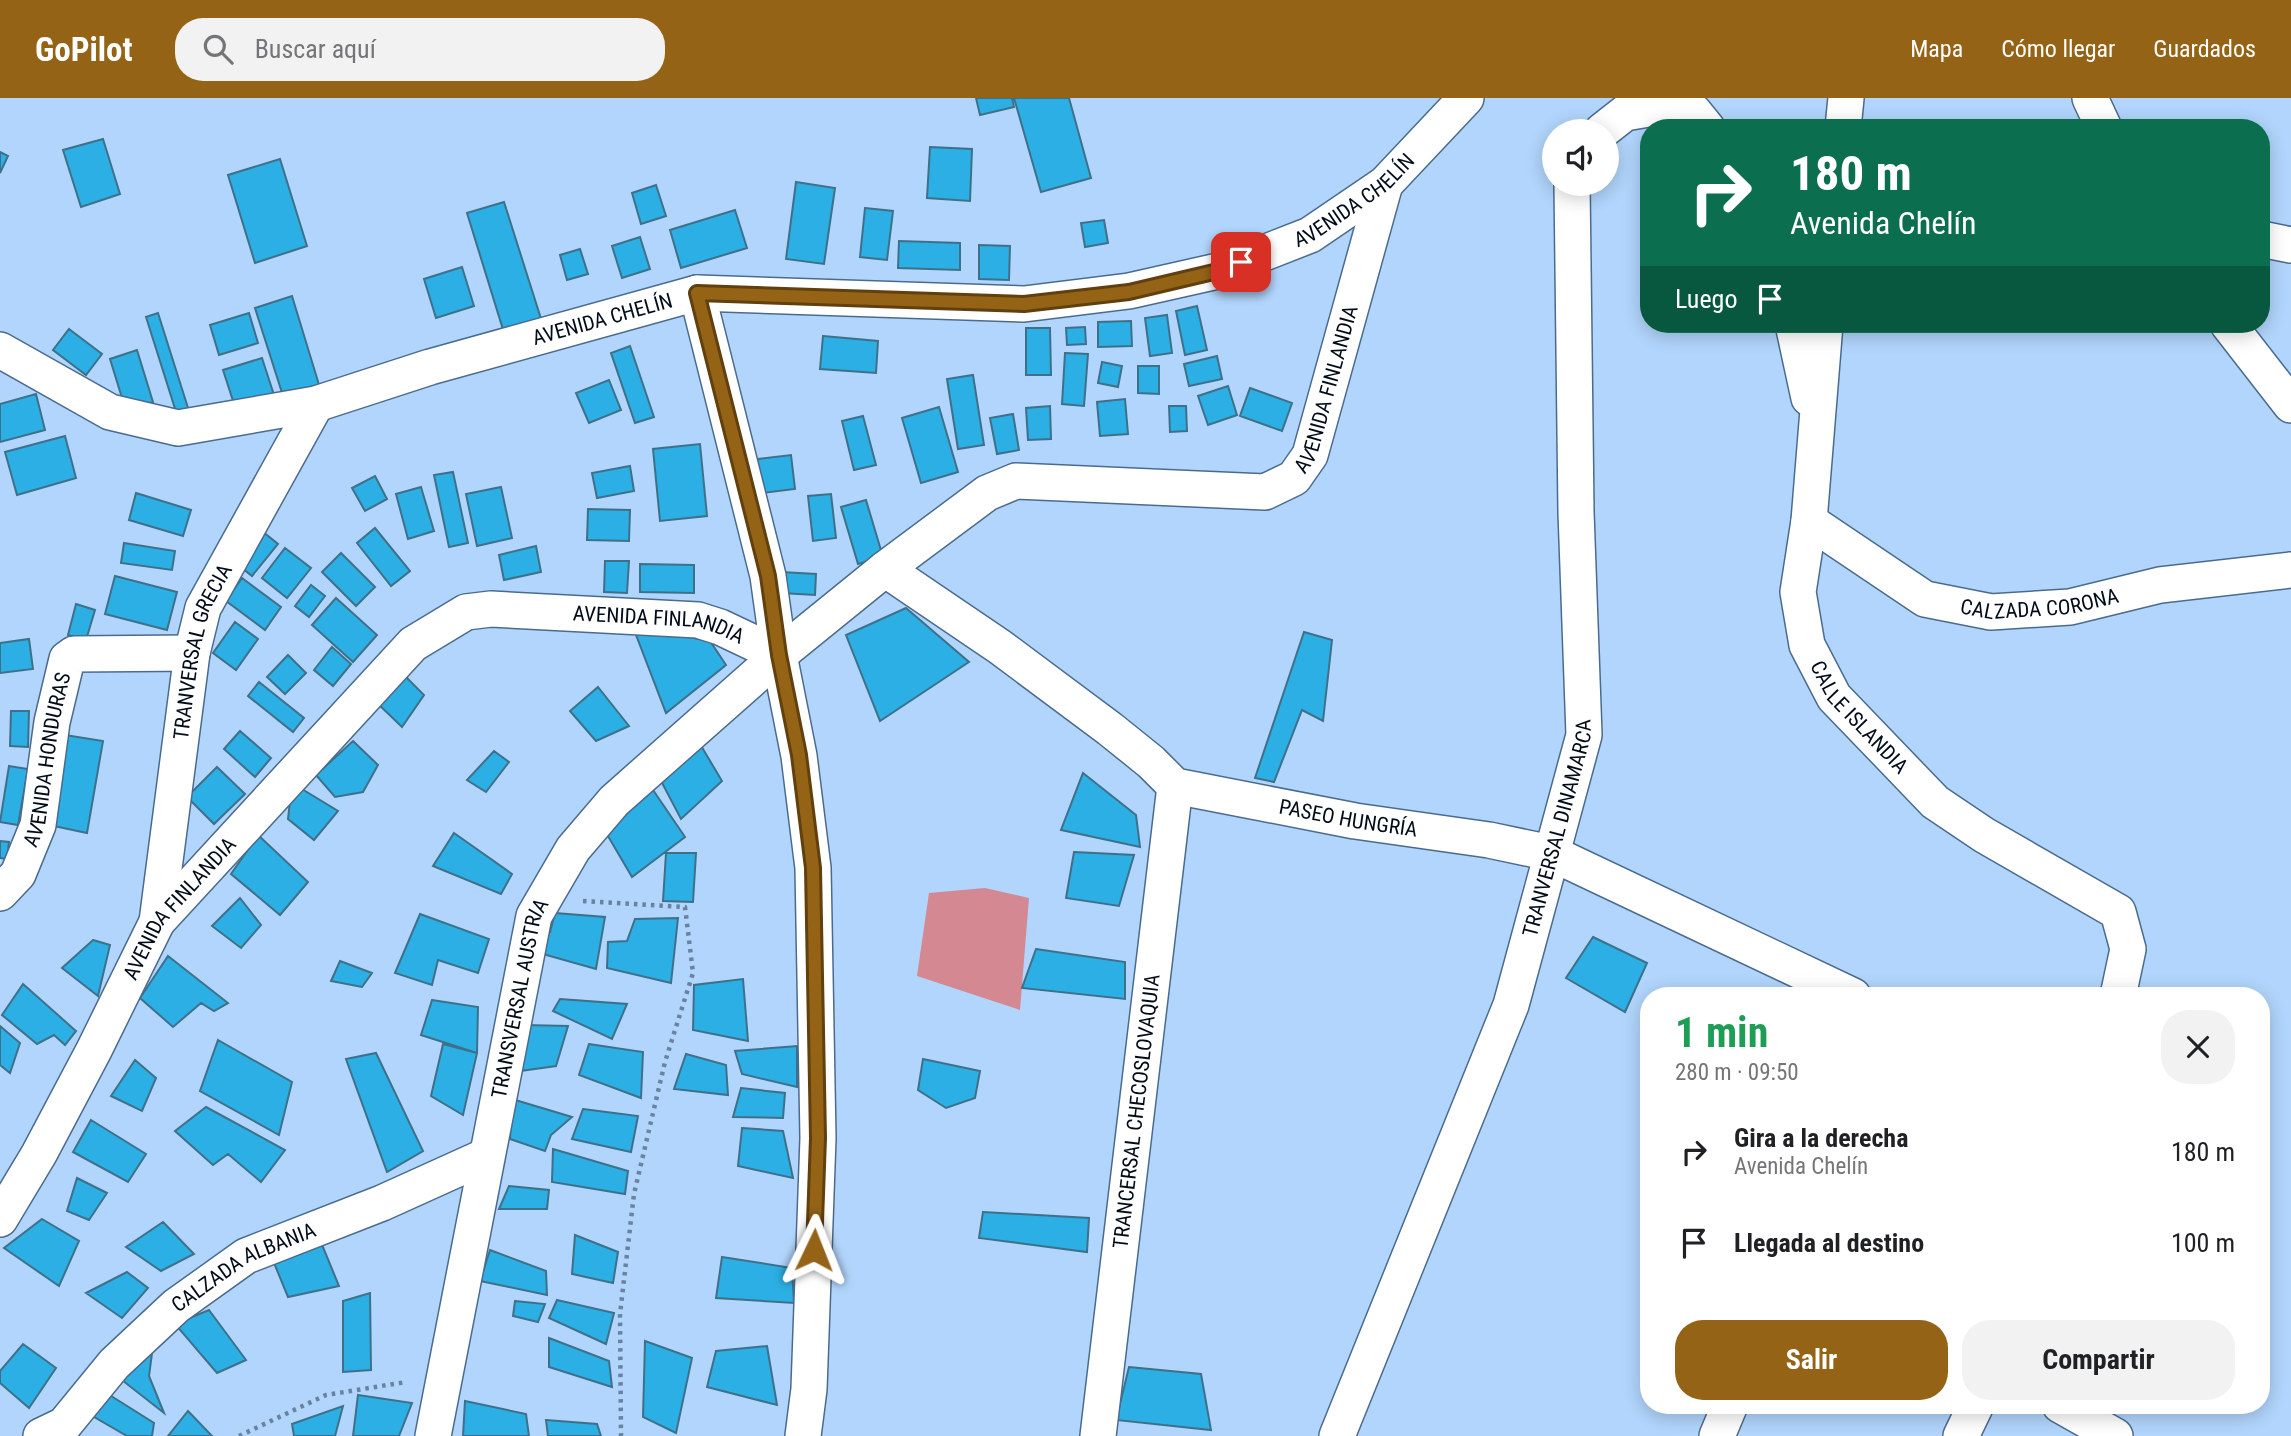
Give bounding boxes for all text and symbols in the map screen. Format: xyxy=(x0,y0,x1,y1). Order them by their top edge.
search box xyxy=(175,18,665,81)
text: GoPilot xyxy=(35,30,133,69)
icon: search xyxy=(199,30,237,68)
text: Buscar aquí xyxy=(255,34,376,64)
text: Mapa xyxy=(1910,35,1963,63)
text: Cómo llegar xyxy=(2001,35,2115,63)
text: Guardados xyxy=(2153,35,2256,63)
map controls xyxy=(1542,119,1619,196)
button: sound xyxy=(1542,119,1619,196)
text: 180 m xyxy=(1790,145,1912,202)
icon: right xyxy=(1675,147,1766,238)
street label: AVENIDA CHELÍN xyxy=(1291,149,1419,252)
text: Avenida Chelín xyxy=(1790,204,1977,242)
pin xyxy=(1211,232,1271,292)
icon: arrive xyxy=(1222,243,1260,281)
icon: arrive xyxy=(1751,280,1789,318)
text: Luego xyxy=(1675,284,1737,314)
street label: AVENIDA CHELÍN xyxy=(530,288,675,350)
street label: AVENIDA FINLANDIA xyxy=(1289,303,1363,478)
street label: TRANVERSAL GRECIA xyxy=(169,560,237,741)
street label: CALZADA CORONA xyxy=(1958,584,2121,624)
street label: AVENIDA FINLANDIA xyxy=(572,601,748,649)
street label: CALLE ISLANDIA xyxy=(1805,657,1913,778)
street label: AVENIDA HONDURAS xyxy=(18,670,75,850)
street label: TRANVERSAL DINAMARCA xyxy=(1518,719,1597,940)
street label: PASEO HUNGRÍA xyxy=(1277,794,1419,842)
street label: AVENIDA FINLANDIA xyxy=(118,832,241,984)
street label: TRANSVERSAL AUSTRIA xyxy=(487,894,553,1100)
street label: TRANCERSAL CHECOSLOVAQUIA xyxy=(1108,973,1165,1250)
text: 1 min xyxy=(1675,1008,1768,1057)
button: close xyxy=(2161,1010,2235,1084)
text: 280 m · 09:50 xyxy=(1675,1059,1799,1086)
text: Gira a la derecha xyxy=(1734,1123,1908,1153)
icon: right xyxy=(1675,1133,1713,1171)
text: 180 m xyxy=(2171,1137,2235,1167)
text: Avenida Chelín xyxy=(1734,1153,1868,1180)
position arrow xyxy=(777,1213,851,1287)
street label: CALZADA ALBANIA xyxy=(167,1218,319,1317)
icon: arrive xyxy=(1675,1224,1713,1262)
text: Llegada al destino xyxy=(1734,1228,1924,1258)
text: 100 m xyxy=(2171,1228,2235,1258)
button: Salir xyxy=(1675,1320,1948,1400)
button: Compartir xyxy=(1962,1320,2235,1400)

